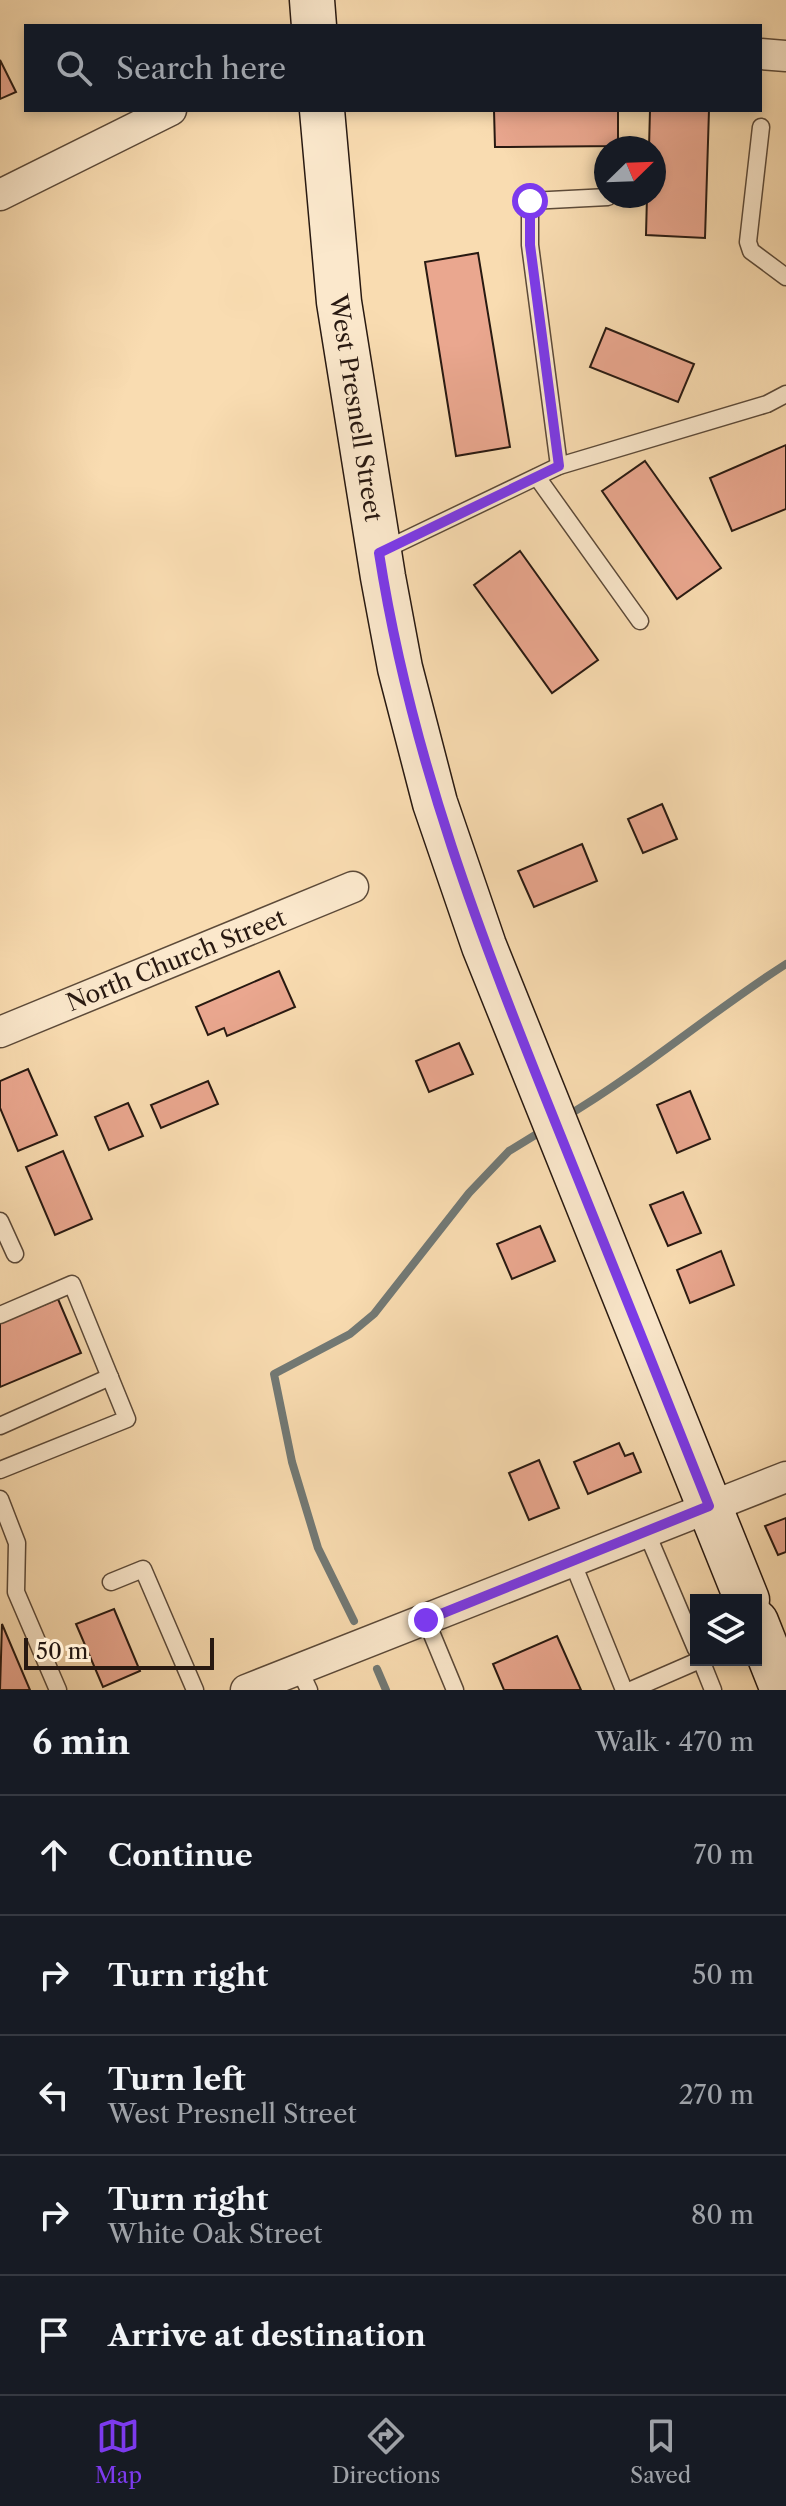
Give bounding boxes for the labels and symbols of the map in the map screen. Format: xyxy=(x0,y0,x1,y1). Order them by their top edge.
north arrow xyxy=(594,136,666,208)
route start xyxy=(512,183,548,219)
street label: West Presnell Street xyxy=(324,291,388,524)
street label: North Church Street xyxy=(62,903,290,1017)
route end xyxy=(408,1602,444,1638)
scale bar xyxy=(24,1634,214,1670)

